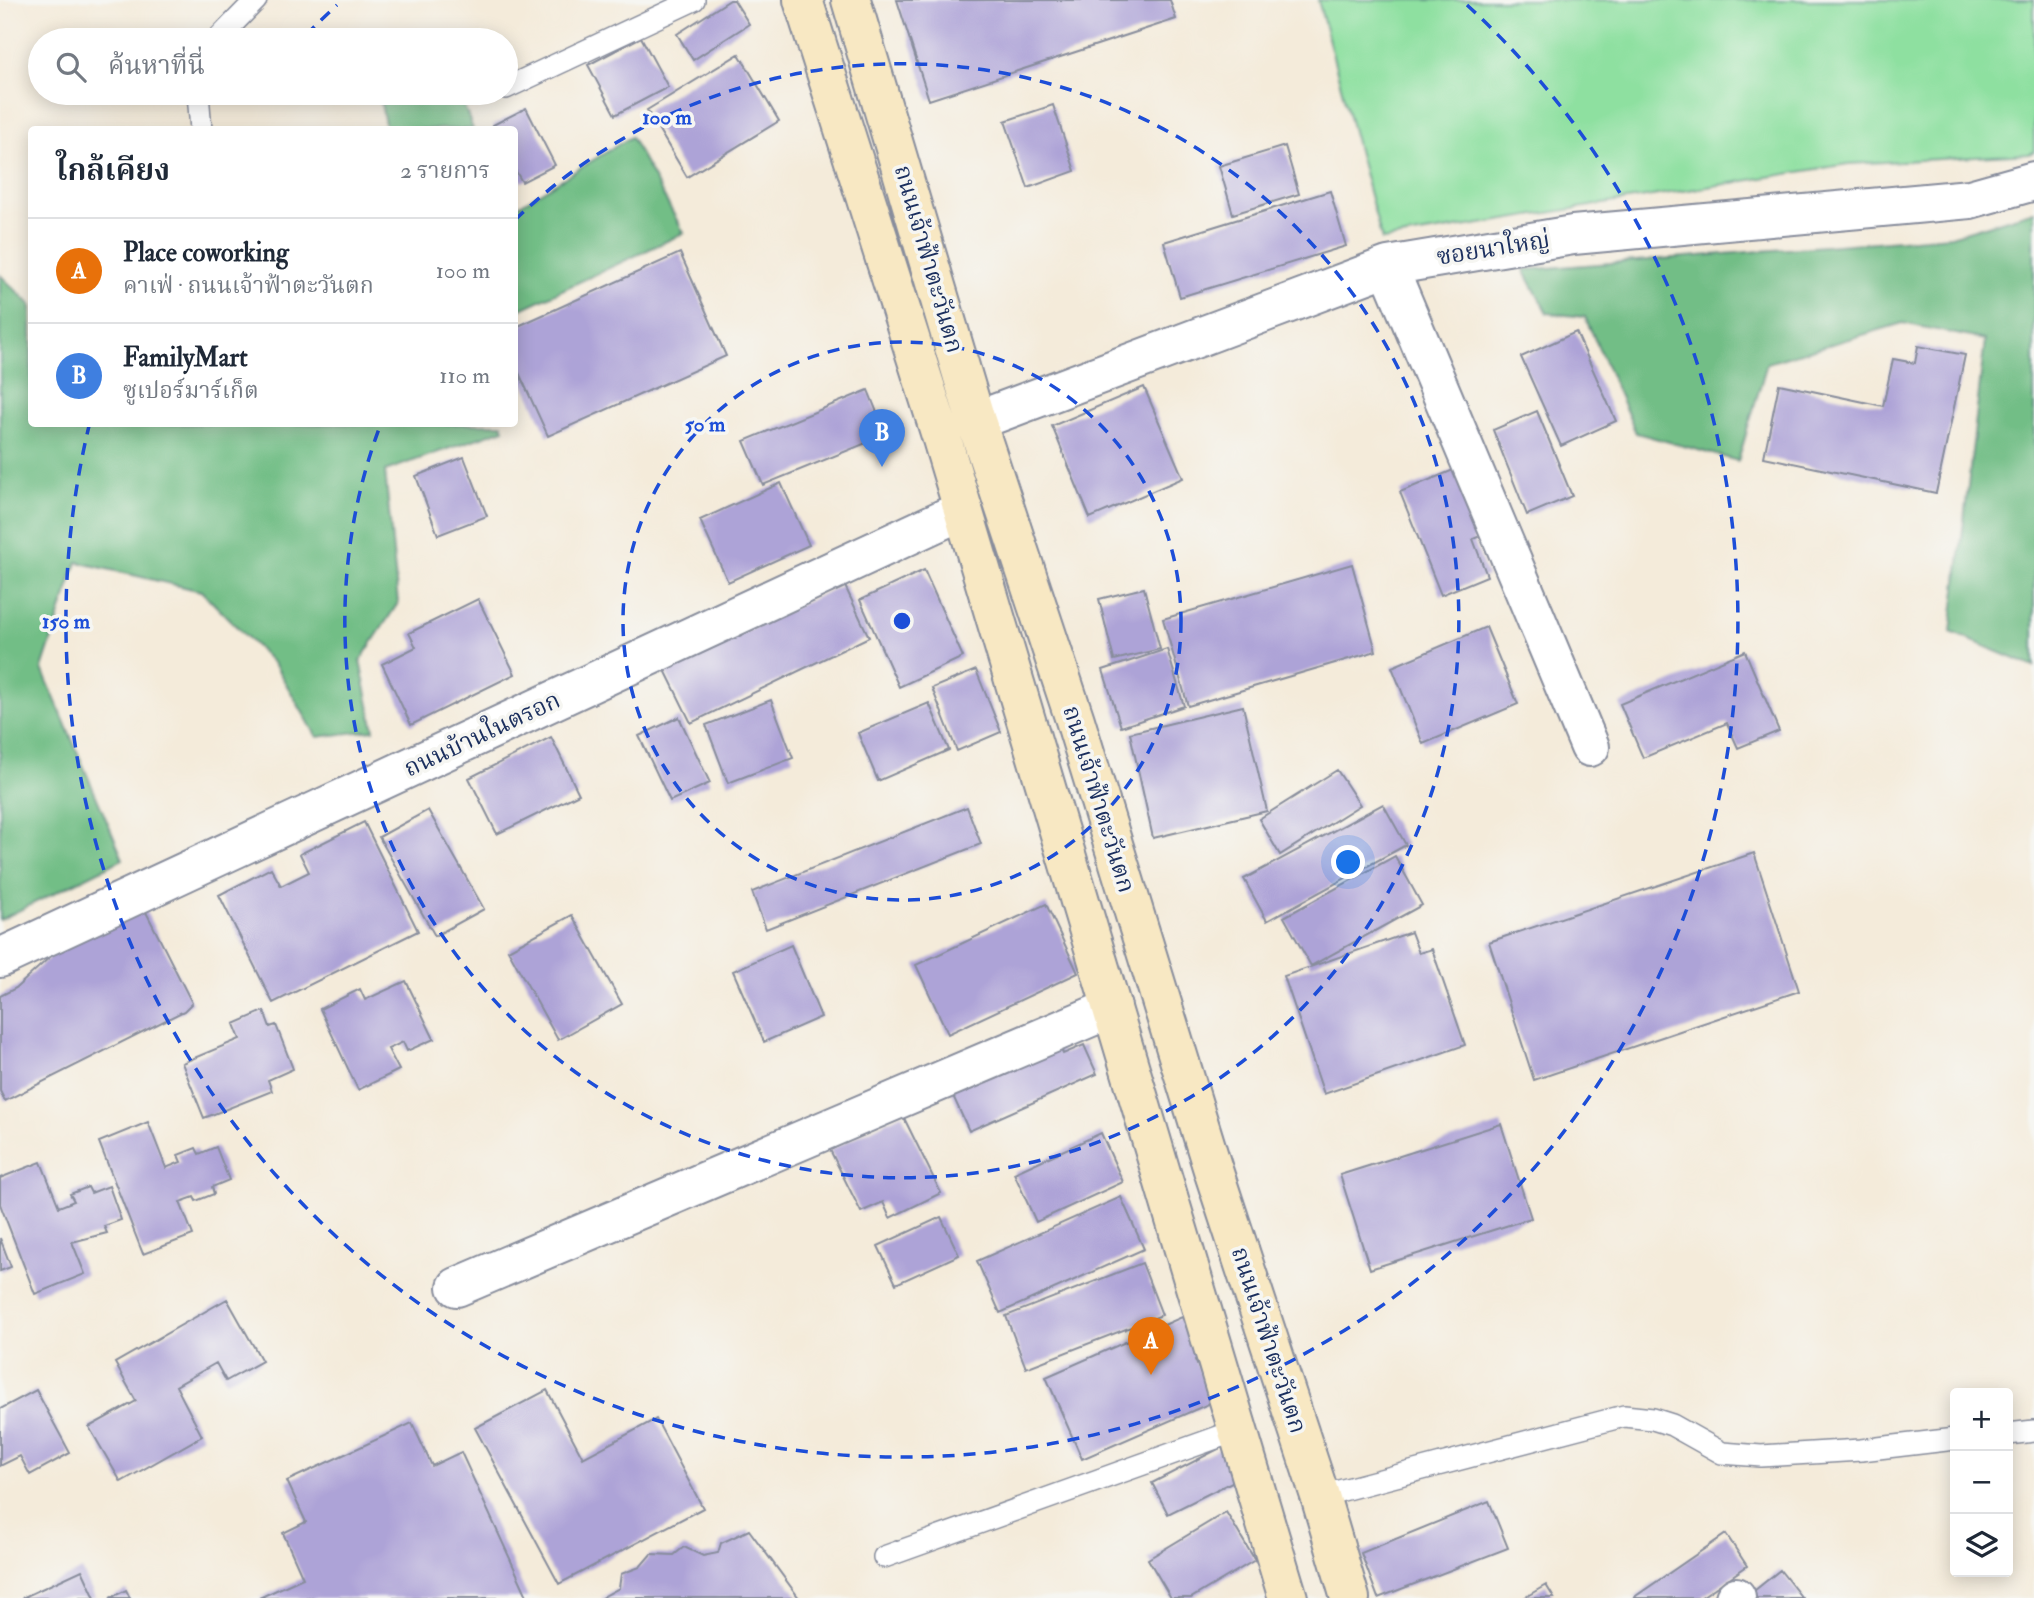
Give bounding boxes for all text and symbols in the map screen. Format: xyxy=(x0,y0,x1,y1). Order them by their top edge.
search box xyxy=(28,28,518,105)
icon: search xyxy=(52,48,90,86)
text: ค้นหาที่นี่ xyxy=(108,50,205,82)
text: 100 m xyxy=(642,104,693,131)
text: ใกล้เคียง xyxy=(56,152,170,189)
text: 2 รายการ xyxy=(400,156,490,185)
street label: ถนนเจ้าฟ้าตะวันตก xyxy=(887,161,970,357)
street label: ซอยนาใหญ่ xyxy=(1434,221,1552,273)
text: Place coworking xyxy=(123,237,289,269)
text: A xyxy=(72,256,86,285)
text: 100 m xyxy=(436,256,490,285)
text: คาเฟ่ · ถนนเจ้าฟ้าตะวันตก xyxy=(123,271,374,300)
text: FamilyMart xyxy=(123,342,248,374)
text: B xyxy=(71,361,87,390)
text: 110 m xyxy=(439,361,490,390)
text: ซูเปอร์มาร์เก็ต xyxy=(123,376,259,405)
pin: B xyxy=(859,409,905,467)
text: 50 m xyxy=(685,411,726,438)
text: 150 m xyxy=(42,608,91,635)
centre of rings xyxy=(890,609,914,633)
street label: ถนนบ้านในตรอก xyxy=(398,682,565,784)
street label: ถนนเจ้าฟ้าตะวันตก xyxy=(1055,702,1142,897)
your location xyxy=(1331,845,1365,879)
street label: ถนนเจ้าฟ้าตะวันตก xyxy=(1224,1243,1313,1437)
pin: A xyxy=(1128,1317,1174,1375)
map controls xyxy=(1950,1388,2013,1577)
button: + xyxy=(1950,1388,2013,1451)
button: − xyxy=(1950,1451,2013,1514)
button: layers xyxy=(1950,1514,2013,1577)

